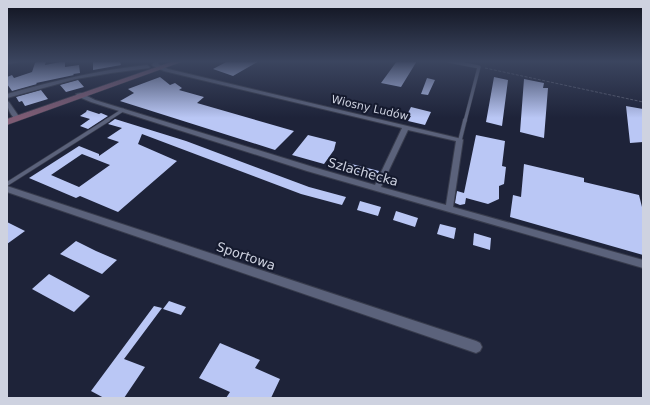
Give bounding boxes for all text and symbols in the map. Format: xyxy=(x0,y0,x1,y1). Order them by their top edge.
street label: Wiosny Ludów xyxy=(330,93,410,123)
street label: Szlachecka xyxy=(326,155,400,189)
street label: Sportowa xyxy=(215,239,277,273)

